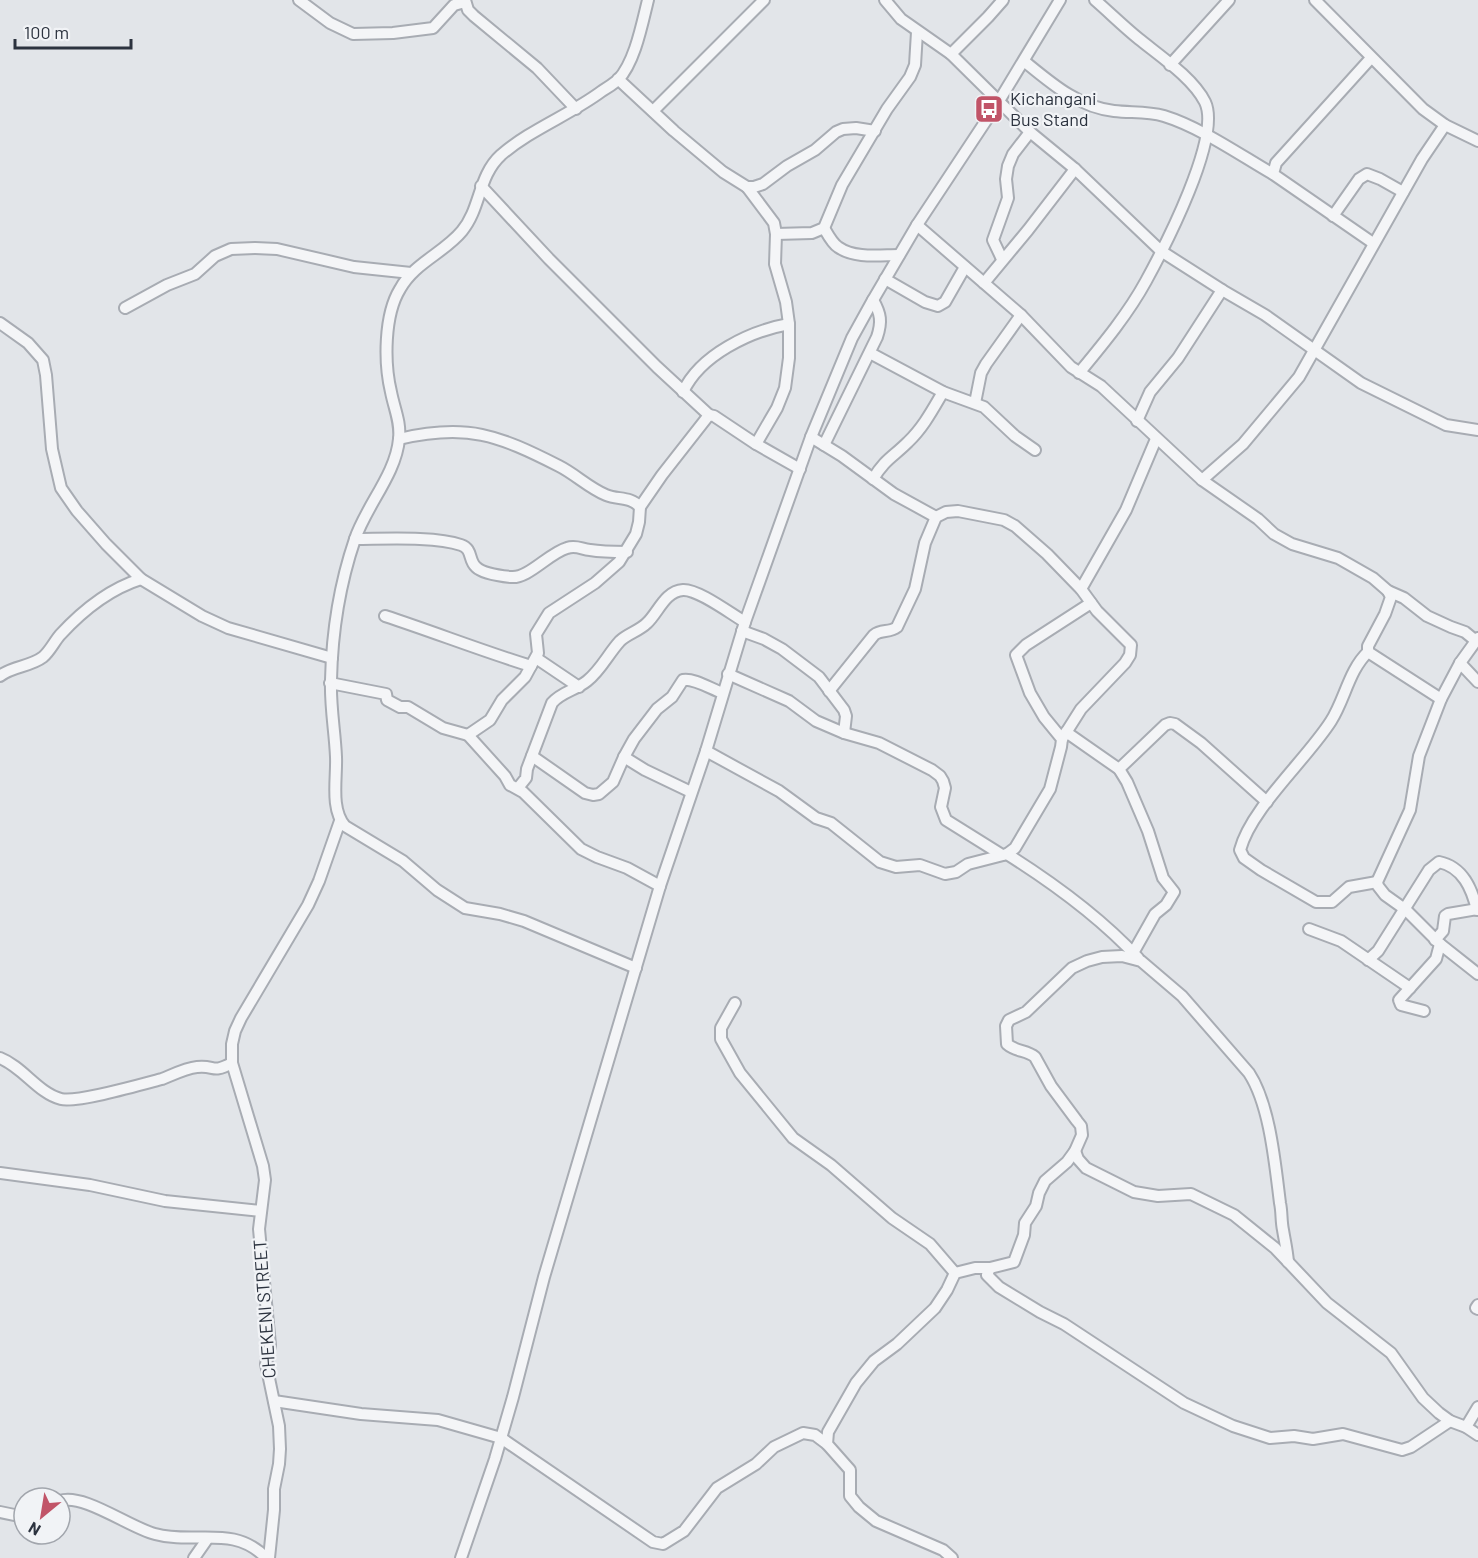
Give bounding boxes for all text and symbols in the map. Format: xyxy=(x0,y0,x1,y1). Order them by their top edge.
scale bar xyxy=(15,12,130,50)
text: 100 m xyxy=(24,21,69,43)
place label: Kichangani Bus Stand xyxy=(1010,87,1097,130)
bus stop icon: Kichangani Bus Stand xyxy=(973,93,1005,125)
street label: CHEKENI STREET xyxy=(248,1239,280,1379)
north arrow xyxy=(12,1486,72,1546)
text: N xyxy=(25,1519,44,1540)

